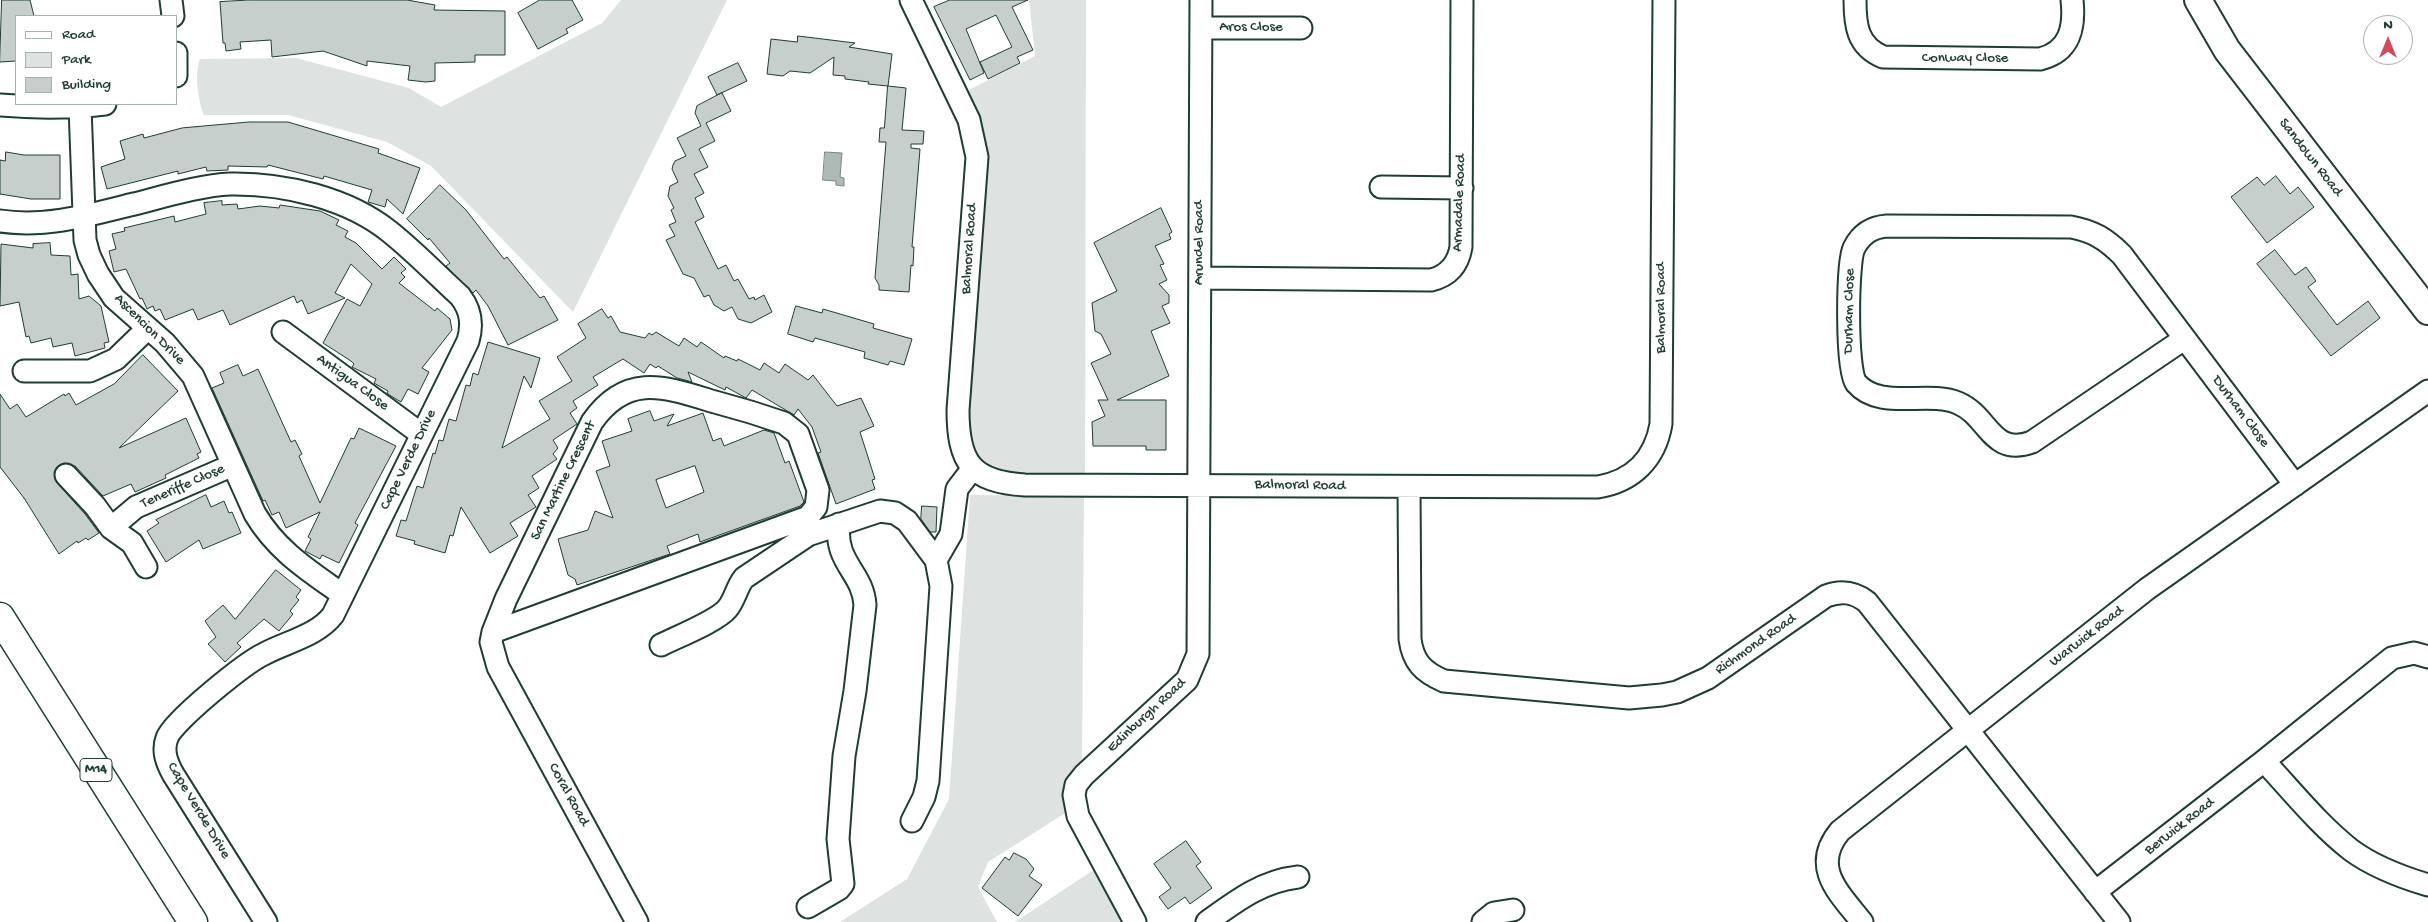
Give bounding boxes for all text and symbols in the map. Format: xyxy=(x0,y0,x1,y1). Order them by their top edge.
legend xyxy=(15,15,178,105)
north arrow xyxy=(2363,15,2413,65)
text: N xyxy=(2383,17,2393,34)
street label: Aros Close xyxy=(1219,19,1283,37)
text: Road xyxy=(62,26,95,44)
street label: Conway Close xyxy=(1922,50,2008,68)
text: Park xyxy=(62,51,91,69)
text: Building xyxy=(62,76,111,94)
street label: Sandown Road xyxy=(2274,115,2346,201)
street label: Armadale Road xyxy=(1449,154,1471,252)
street label: Arundel Road xyxy=(1191,201,1209,285)
street label: Balmoral Road xyxy=(958,203,982,295)
street label: Balmoral Road xyxy=(1653,263,1671,353)
street label: Durham Close xyxy=(1840,268,1860,354)
street label: Ascencion Drive xyxy=(109,290,189,370)
street label: Antigua Close xyxy=(312,351,392,415)
street label: Durham Close xyxy=(2207,373,2273,451)
street label: Cape Verde Drive xyxy=(377,407,441,513)
street label: San Martine Crescent xyxy=(527,418,601,544)
street label: Teneriffe Close xyxy=(138,460,228,514)
street label: Balmoral Road xyxy=(1254,476,1346,496)
street label: Warwick Road xyxy=(2046,602,2128,672)
street label: Richmond Road xyxy=(1712,610,1800,680)
street label: Edinburgh Road xyxy=(1104,675,1190,757)
road number: M14 xyxy=(80,758,112,782)
street label: Cape Verde Drive xyxy=(162,760,234,862)
street label: Coral Road xyxy=(543,760,593,830)
street label: Berwick Road xyxy=(2141,794,2219,860)

